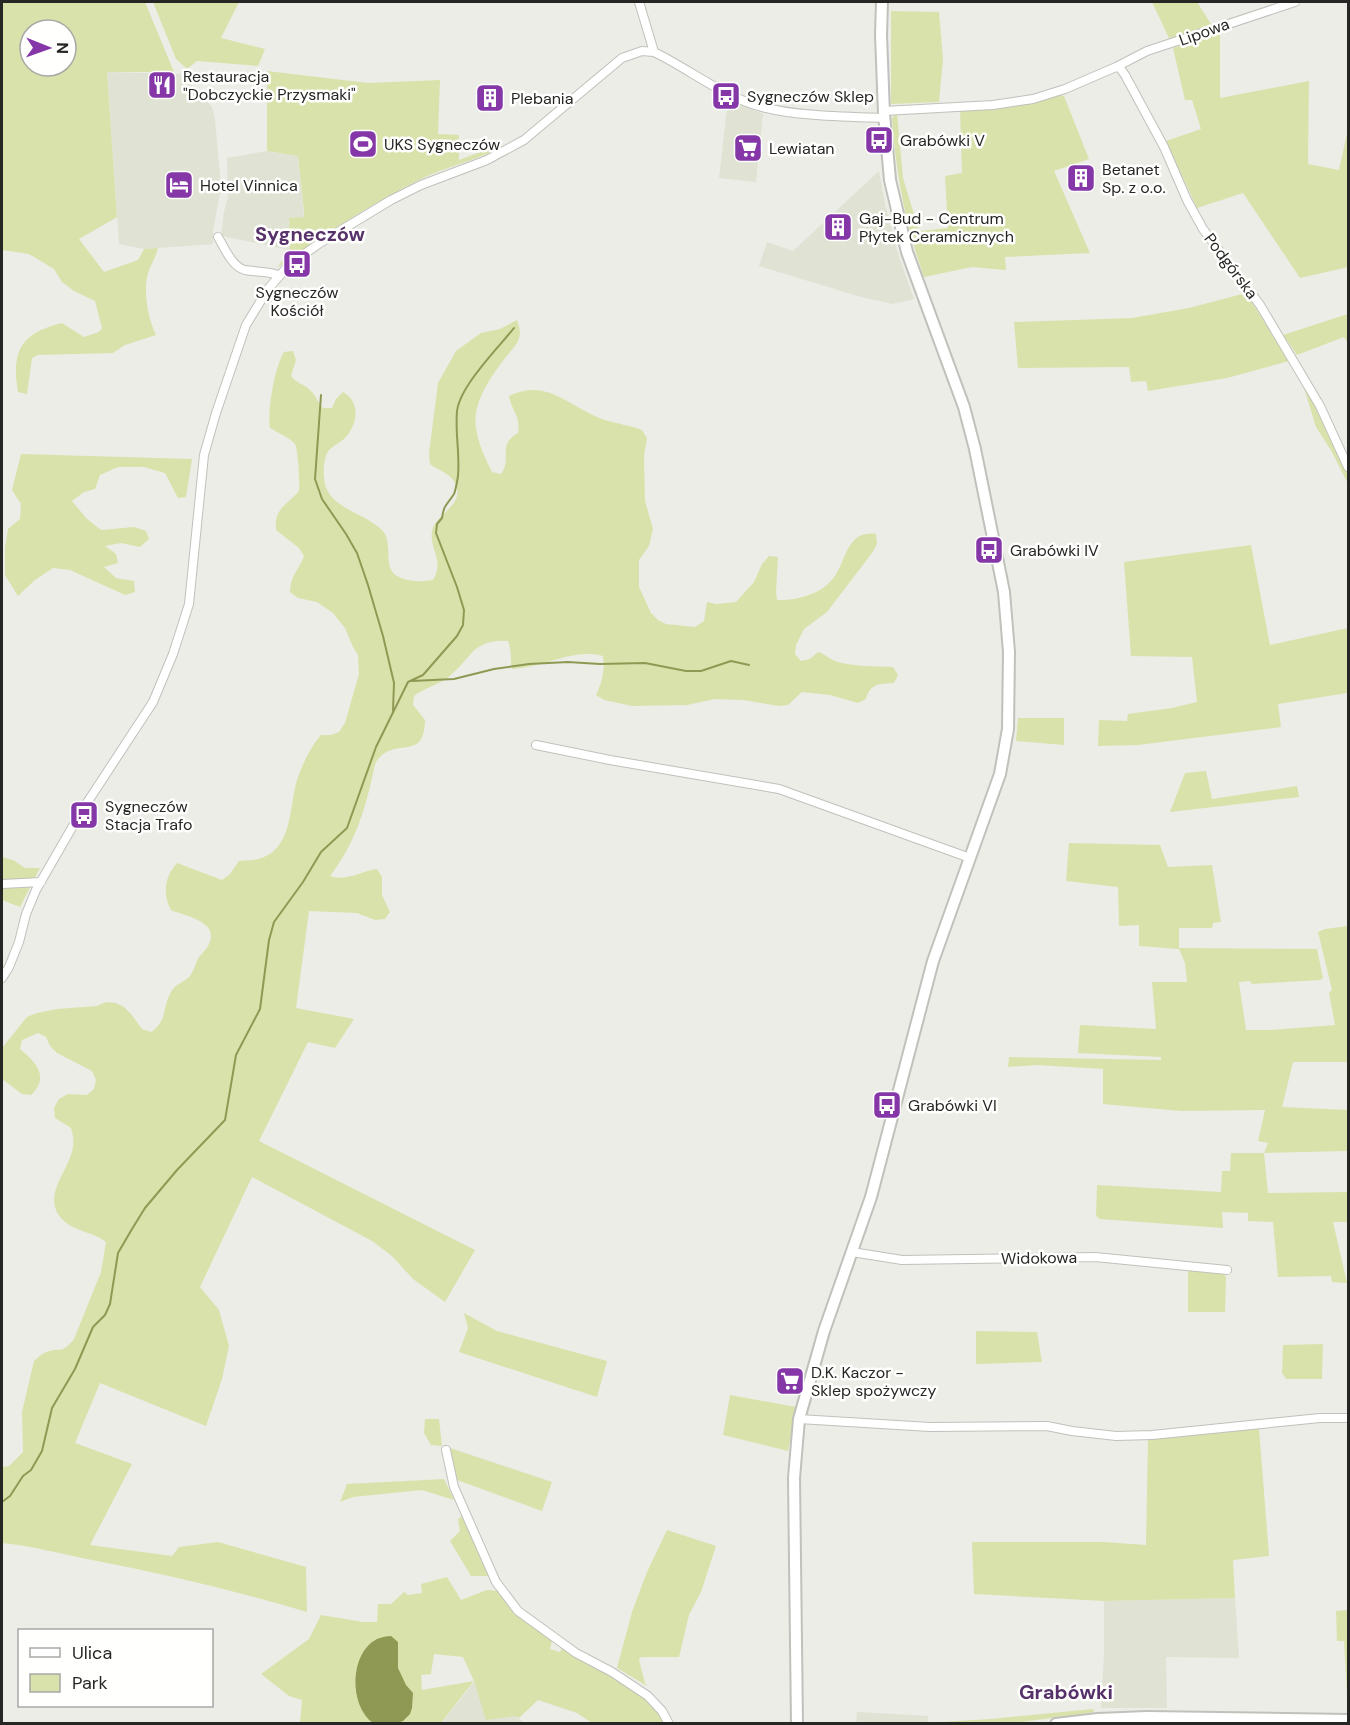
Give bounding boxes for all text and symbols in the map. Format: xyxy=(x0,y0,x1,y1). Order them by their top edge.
street label: Lipowa xyxy=(1176,13,1232,51)
north arrow xyxy=(18,18,78,78)
text: N xyxy=(52,42,73,54)
place label: Restauracja "Dobczyckie Przysmaki" xyxy=(183,66,356,105)
restaurant icon: Restauracja "Dobczyckie Przysmaki" xyxy=(146,69,178,101)
bus stop icon: Sygneczów Sklep xyxy=(710,80,742,112)
building icon: Plebania xyxy=(474,82,506,114)
place label: Sygneczów Sklep xyxy=(747,86,874,107)
place label: Plebania xyxy=(511,88,573,109)
bus stop icon: Grabówki V xyxy=(863,124,895,156)
sports icon: UKS Sygneczów xyxy=(347,128,379,160)
place label: Grabówki V xyxy=(900,130,985,151)
supermarket icon: Lewiatan xyxy=(732,132,764,164)
place label: UKS Sygneczów xyxy=(384,134,500,155)
place label: Lewiatan xyxy=(769,138,835,159)
place label: Betanet Sp. z o.o. xyxy=(1102,159,1166,198)
building icon: Betanet Sp. z o.o. xyxy=(1065,162,1097,194)
hotel icon: Hotel Vinnica xyxy=(163,169,195,201)
place label: Hotel Vinnica xyxy=(200,175,298,196)
place label: Gaj-Bud - Centrum Płytek Ceramicznych xyxy=(859,208,1014,247)
building icon: Gaj-Bud - Centrum Płytek Ceramicznych xyxy=(822,211,854,243)
district label: Sygneczów xyxy=(255,221,366,247)
street label: Podgórska xyxy=(1199,229,1263,303)
bus stop icon: Sygneczów Kościół xyxy=(281,248,313,280)
place label: Sygneczów Kościół xyxy=(256,282,338,321)
bus stop icon: Grabówki IV xyxy=(973,534,1005,566)
place label: Grabówki IV xyxy=(1010,540,1099,561)
place label: Sygneczów Stacja Trafo xyxy=(105,796,193,835)
bus stop icon: Sygneczów Stacja Trafo xyxy=(68,799,100,831)
bus stop icon: Grabówki VI xyxy=(871,1089,903,1121)
place label: Grabówki VI xyxy=(908,1095,997,1116)
street label: Widokowa xyxy=(1001,1247,1077,1269)
place label: D.K. Kaczor - Sklep spożywczy xyxy=(811,1362,936,1401)
supermarket icon: D.K. Kaczor - Sklep spożywczy xyxy=(774,1365,806,1397)
legend xyxy=(18,1629,213,1707)
text: Ulica xyxy=(72,1641,112,1665)
text: Park xyxy=(72,1671,108,1695)
district label: Grabówki xyxy=(1019,1679,1113,1705)

